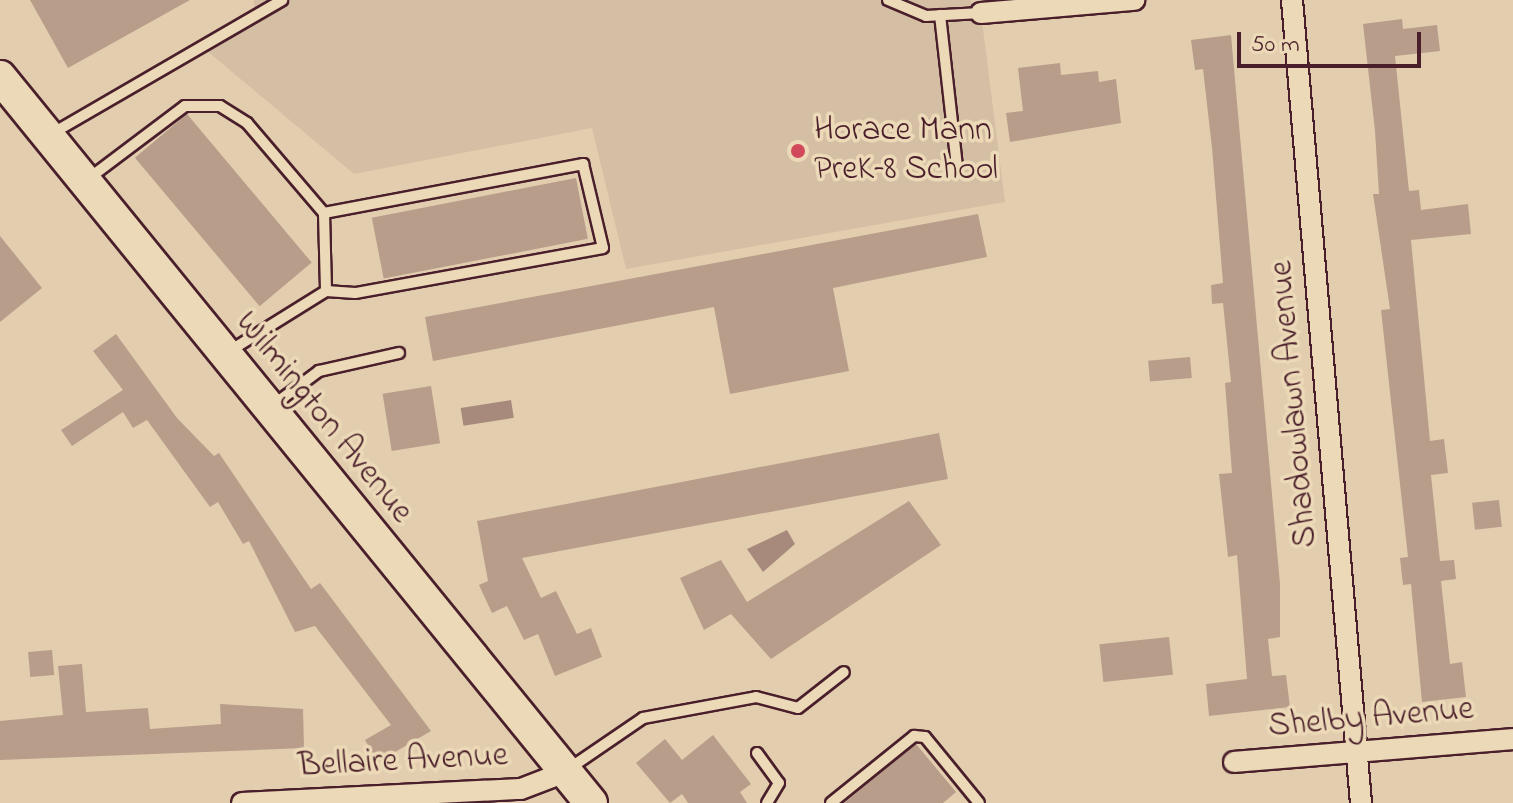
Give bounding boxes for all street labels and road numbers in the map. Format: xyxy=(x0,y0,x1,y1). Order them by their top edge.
street label: Shadowlawn Avenue xyxy=(1262,259,1328,549)
street label: Wilmington Avenue xyxy=(225,304,421,532)
street label: Shelby Avenue xyxy=(1267,690,1475,748)
street label: Bellaire Avenue xyxy=(297,736,509,788)

